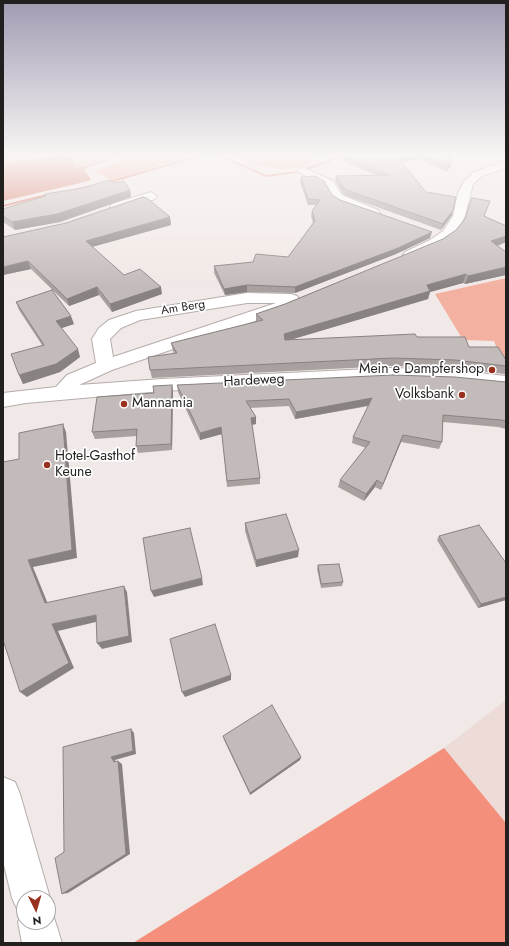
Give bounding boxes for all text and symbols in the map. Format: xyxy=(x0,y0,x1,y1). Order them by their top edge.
street label: Am Berg xyxy=(160,297,206,319)
place label: Mein e Dampfershop xyxy=(359,362,484,378)
marker: Mein e Dampfershop xyxy=(487,365,497,375)
street label: Hardeweg xyxy=(223,371,285,391)
place label: Volksbank xyxy=(395,387,454,403)
marker: Volksbank xyxy=(457,390,467,400)
place label: Mannamia xyxy=(132,396,193,412)
marker: Mannamia xyxy=(119,399,129,409)
place label: Hotel-Gasthof Keune xyxy=(55,449,135,482)
marker: Hotel-Gasthof Keune xyxy=(42,460,52,470)
north arrow xyxy=(16,890,56,930)
text: N xyxy=(32,913,42,929)

